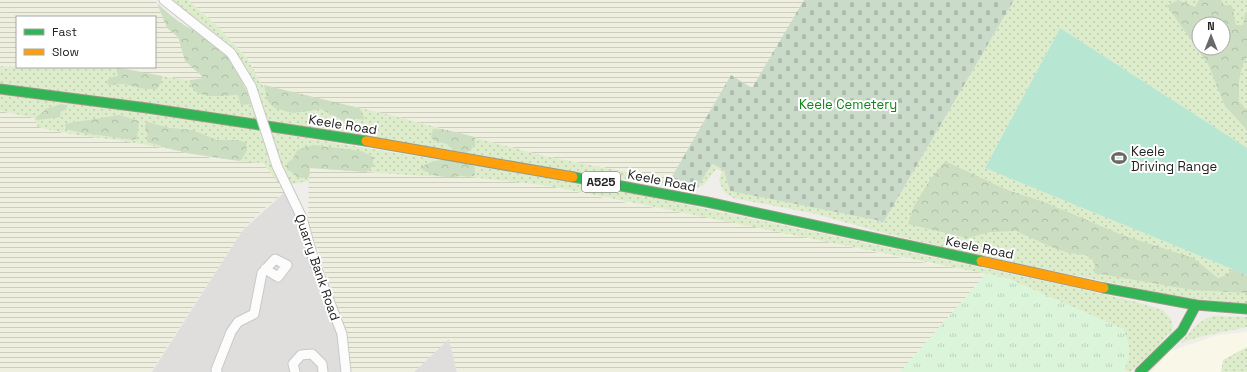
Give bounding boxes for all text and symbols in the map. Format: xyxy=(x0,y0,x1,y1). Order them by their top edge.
legend xyxy=(16,16,156,68)
north arrow xyxy=(1191,16,1231,56)
text: N xyxy=(1207,19,1215,33)
text: Fast xyxy=(52,24,77,40)
text: Slow xyxy=(52,44,79,60)
park label: Keele Cemetery xyxy=(799,96,897,113)
street label: Keele Road xyxy=(307,111,378,138)
place label: Keele Driving Range xyxy=(1131,143,1217,175)
sports icon: Keele Driving Range xyxy=(1110,149,1128,167)
street label: Keele Road xyxy=(626,166,697,195)
road number: A525 xyxy=(582,172,620,192)
street label: Quarry Bank Road xyxy=(291,212,344,323)
street label: Keele Road xyxy=(944,232,1016,263)

